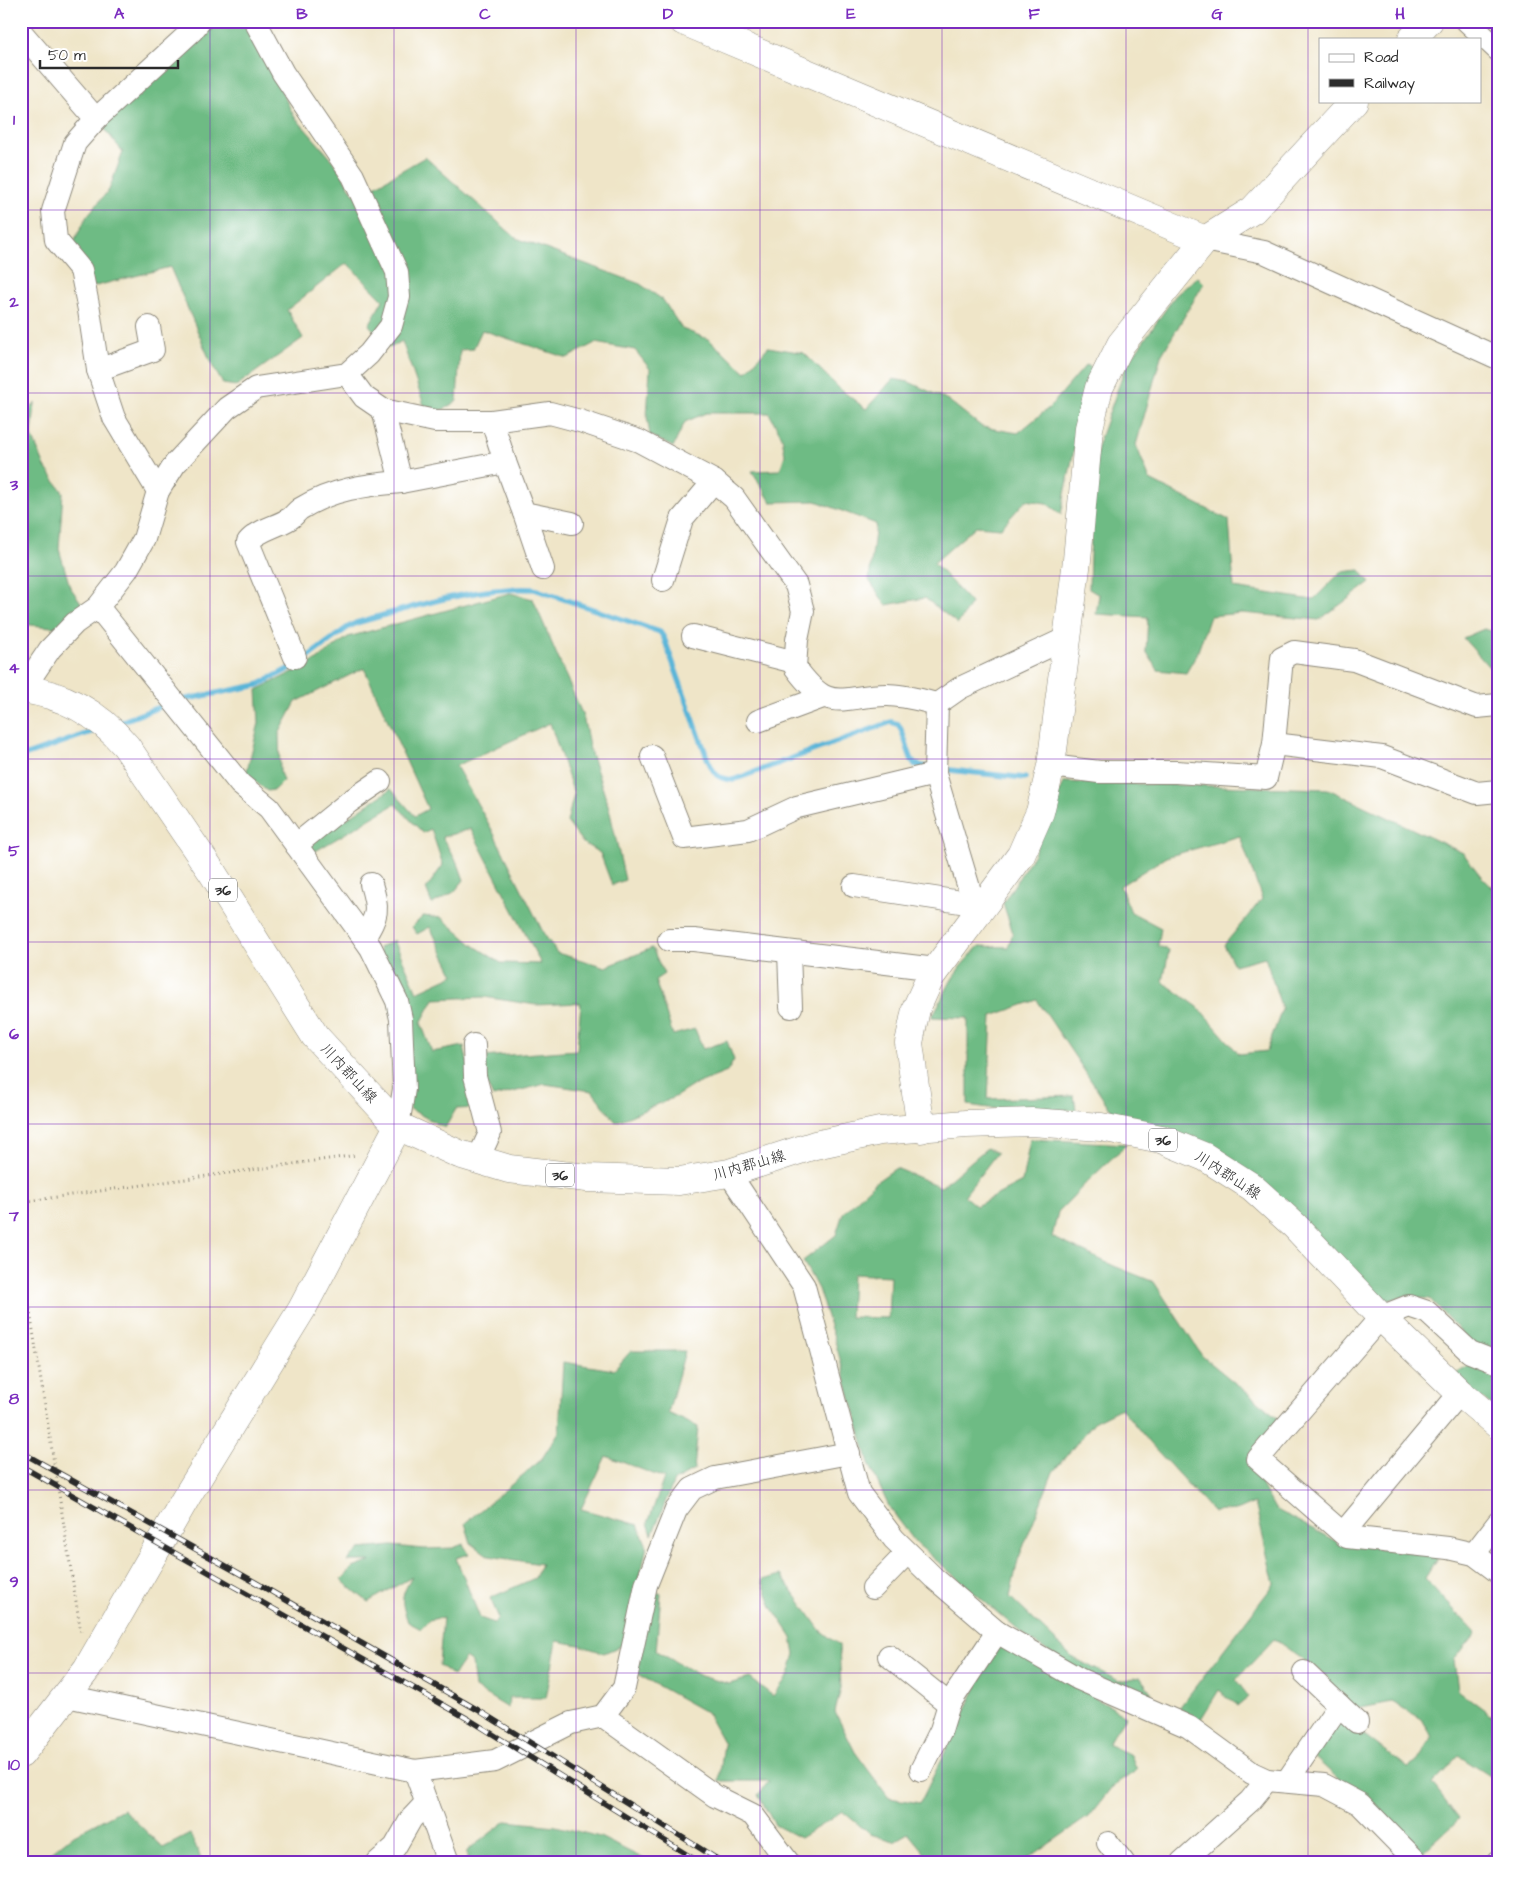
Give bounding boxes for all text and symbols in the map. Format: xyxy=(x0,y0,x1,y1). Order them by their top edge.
text: A xyxy=(114,3,125,25)
text: B xyxy=(296,3,308,25)
text: C xyxy=(479,3,491,25)
text: D xyxy=(663,3,674,25)
text: E xyxy=(846,3,856,25)
text: F xyxy=(1028,3,1040,25)
text: G xyxy=(1211,3,1223,25)
text: H xyxy=(1395,3,1405,25)
scale bar xyxy=(40,38,178,70)
legend xyxy=(1319,38,1482,102)
text: 50 m xyxy=(48,45,86,66)
text: Road xyxy=(1364,47,1399,68)
text: Railway xyxy=(1364,73,1415,95)
text: 1 xyxy=(13,109,16,131)
text: 2 xyxy=(8,291,19,313)
text: 3 xyxy=(9,474,19,496)
text: 4 xyxy=(9,657,20,679)
text: 5 xyxy=(8,840,20,862)
road number: 36 xyxy=(209,878,237,902)
text: 6 xyxy=(9,1023,19,1045)
street label: 川内郡山線 xyxy=(315,1039,382,1108)
road number: 36 xyxy=(1149,1128,1177,1152)
street label: 川内郡山線 xyxy=(710,1145,788,1186)
street label: 川内郡山線 xyxy=(1191,1146,1265,1205)
road number: 36 xyxy=(546,1164,574,1186)
text: 7 xyxy=(8,1205,19,1227)
text: 8 xyxy=(9,1388,20,1410)
text: 9 xyxy=(9,1571,19,1593)
text: 10 xyxy=(8,1754,20,1776)

